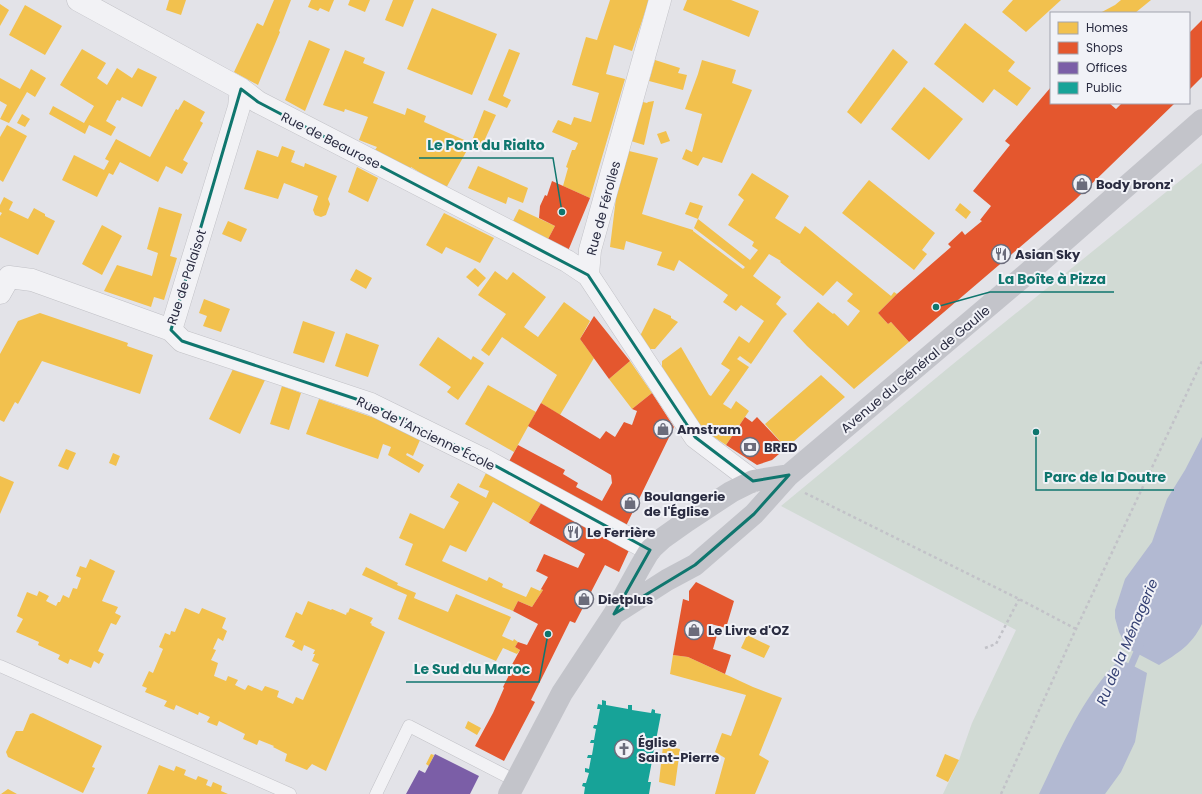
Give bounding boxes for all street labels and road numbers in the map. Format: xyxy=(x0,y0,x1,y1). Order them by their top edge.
street label: Rue de Beaurose xyxy=(278,107,384,174)
street label: Rue de Férolles xyxy=(582,159,625,257)
street label: Rue de Palaisot xyxy=(162,227,211,327)
street label: Avenue du Général de Gaulle xyxy=(837,301,994,438)
street label: Rue de l'Ancienne École xyxy=(353,392,498,475)

